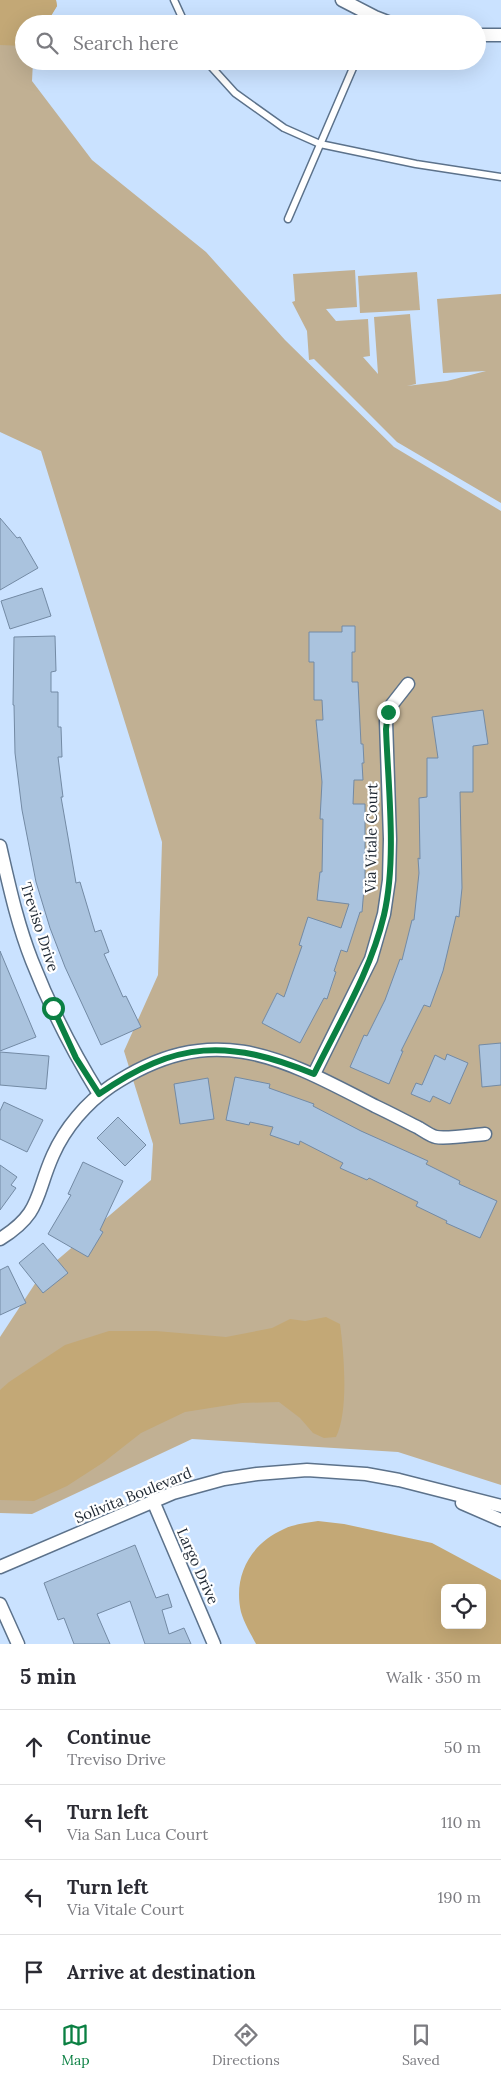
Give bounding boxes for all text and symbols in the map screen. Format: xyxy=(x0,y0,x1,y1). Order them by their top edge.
search box xyxy=(15,15,486,70)
icon: search xyxy=(33,29,61,57)
text: Search here xyxy=(73,31,179,55)
route end xyxy=(377,701,400,724)
street label: Via Vitale Court xyxy=(361,783,381,894)
street label: Treviso Drive xyxy=(17,880,63,974)
route start xyxy=(42,997,65,1020)
street label: Solivita Boulevard xyxy=(72,1463,194,1527)
street label: Largo Drive xyxy=(173,1525,223,1607)
map controls xyxy=(441,1584,486,1629)
button: locate xyxy=(441,1584,486,1629)
text: 5 min xyxy=(20,1663,76,1690)
text: Walk · 350 m xyxy=(386,1667,481,1687)
text: Continue xyxy=(67,1725,151,1749)
icon: ahead xyxy=(20,1733,48,1761)
text: 50 m xyxy=(444,1737,481,1757)
text: Treviso Drive xyxy=(67,1749,166,1769)
text: Turn left xyxy=(67,1800,148,1824)
icon: left xyxy=(20,1808,48,1836)
text: 110 m xyxy=(441,1812,481,1832)
text: Via San Luca Court xyxy=(67,1824,209,1844)
text: Turn left xyxy=(67,1875,148,1899)
icon: left xyxy=(20,1883,48,1911)
text: 190 m xyxy=(437,1887,481,1907)
text: Via Vitale Court xyxy=(67,1899,184,1919)
icon: arrive xyxy=(20,1958,48,1986)
text: Arrive at destination xyxy=(67,1960,256,1984)
tab: Map xyxy=(61,2021,90,2069)
tab: Directions xyxy=(212,2021,280,2069)
tab: Saved xyxy=(402,2021,440,2069)

